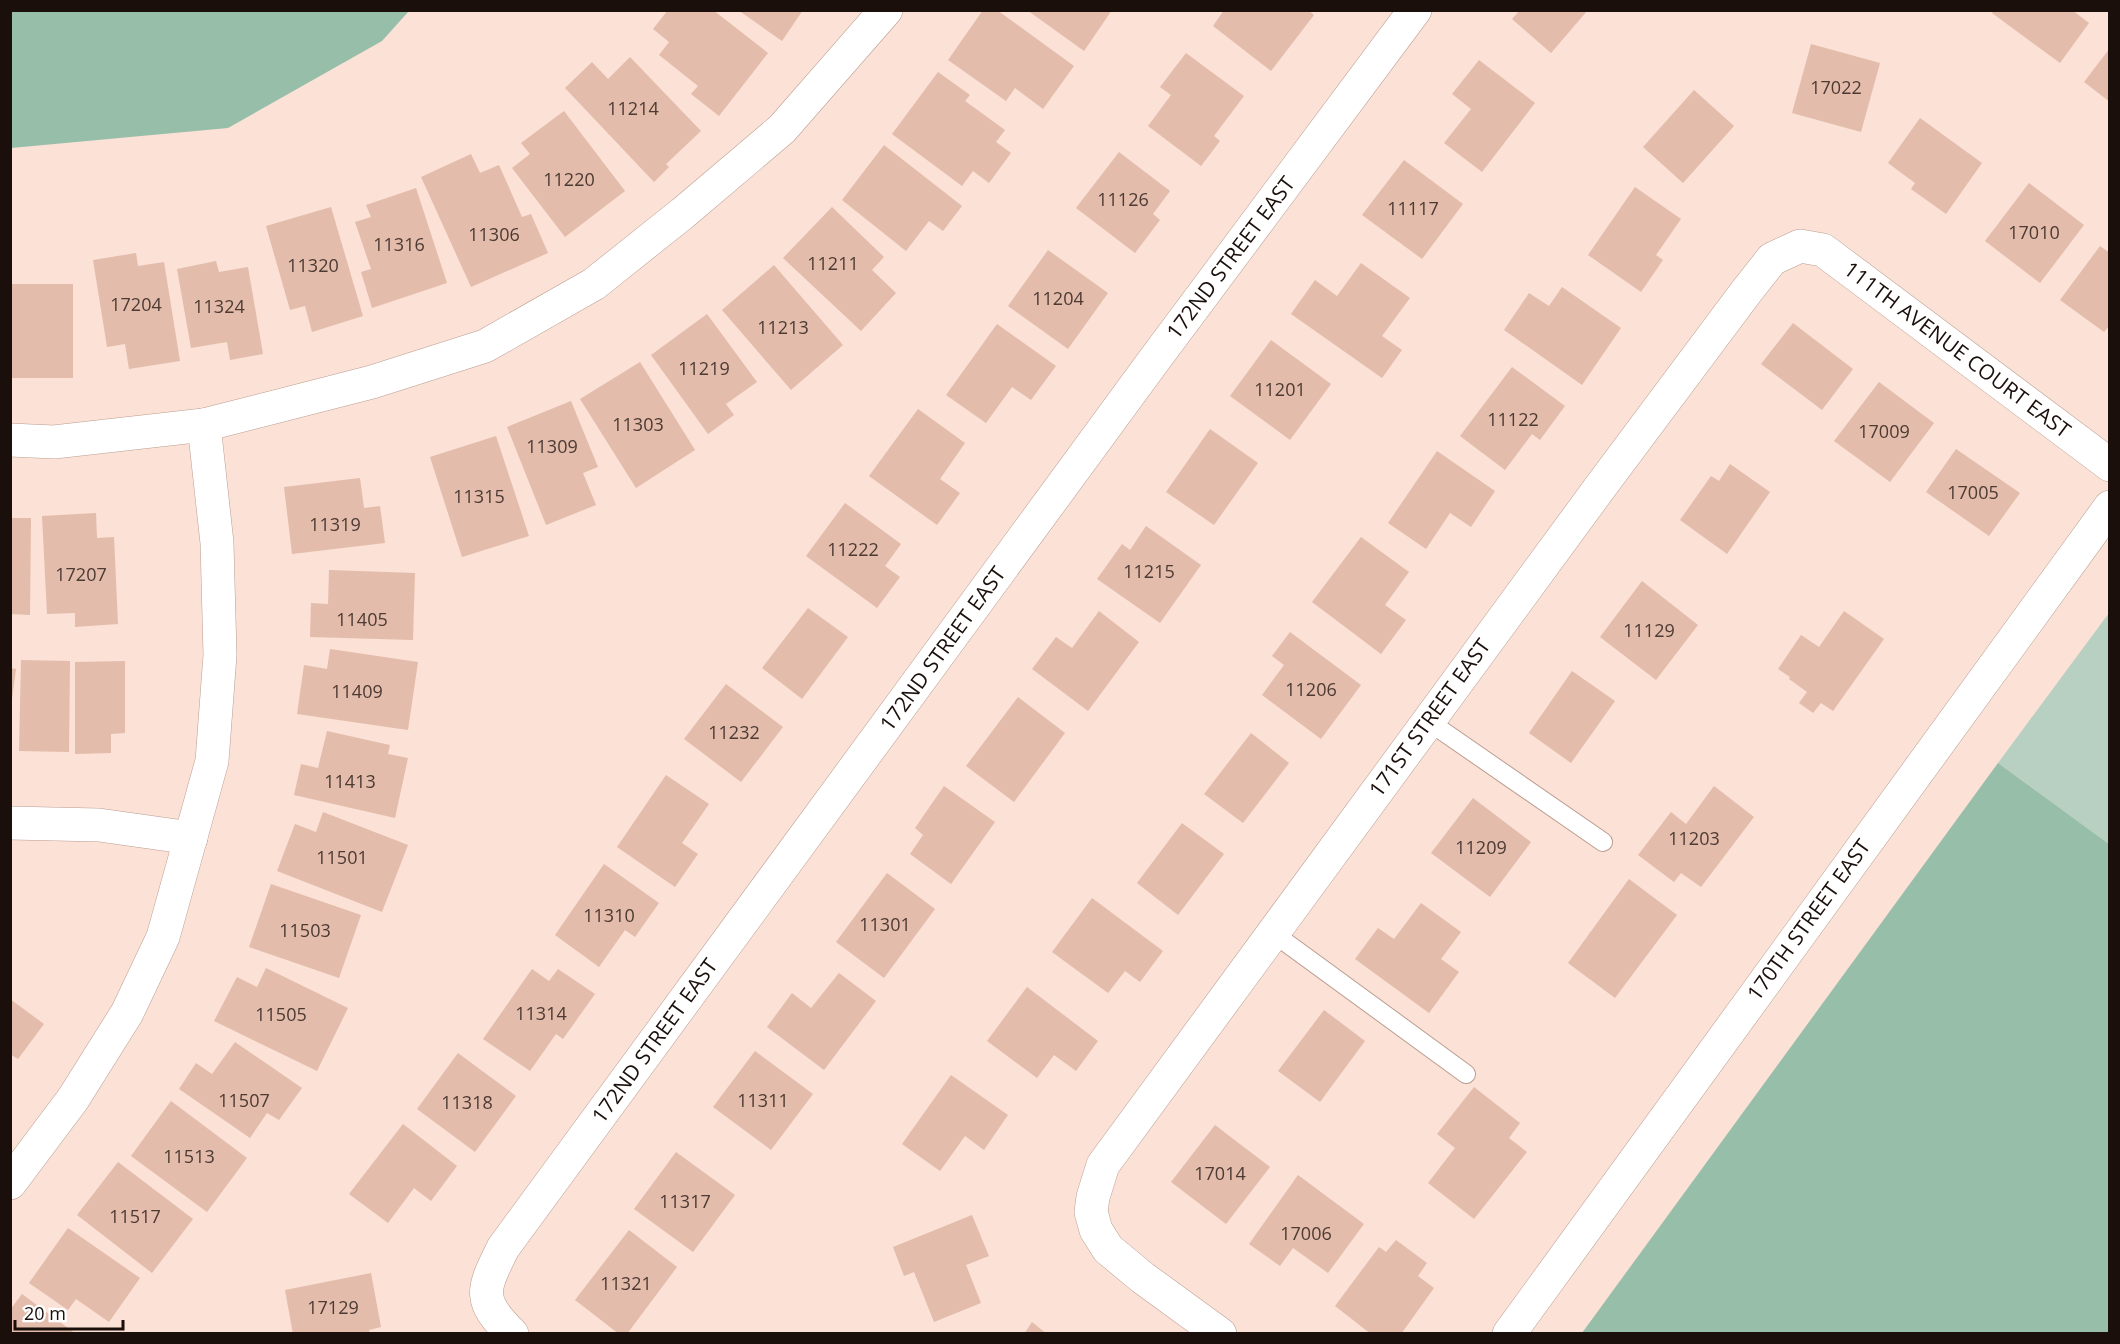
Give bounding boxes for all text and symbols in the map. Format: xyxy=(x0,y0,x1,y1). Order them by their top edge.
house number: 17022 xyxy=(1810,75,1862,99)
house number: 11214 xyxy=(607,96,659,120)
house number: 11220 xyxy=(543,167,595,191)
street label: 172ND STREET EAST xyxy=(1160,170,1301,344)
house number: 11126 xyxy=(1097,187,1149,211)
house number: 11117 xyxy=(1387,196,1439,220)
house number: 17010 xyxy=(2008,220,2060,244)
house number: 11306 xyxy=(468,222,520,246)
house number: 11316 xyxy=(373,232,425,256)
house number: 11211 xyxy=(807,251,859,275)
house number: 11320 xyxy=(287,253,339,277)
street label: 111TH AVENUE COURT EAST xyxy=(1839,255,2077,444)
house number: 11204 xyxy=(1032,286,1084,310)
house number: 17204 xyxy=(110,292,162,316)
house number: 11324 xyxy=(193,294,245,318)
house number: 11213 xyxy=(757,315,809,339)
house number: 11219 xyxy=(678,356,730,380)
house number: 11201 xyxy=(1254,377,1306,401)
house number: 11122 xyxy=(1487,407,1539,431)
house number: 11303 xyxy=(612,412,664,436)
house number: 17009 xyxy=(1858,419,1910,443)
house number: 11309 xyxy=(526,434,578,458)
house number: 17005 xyxy=(1947,480,1999,504)
house number: 11315 xyxy=(453,484,505,508)
house number: 11319 xyxy=(309,512,361,536)
house number: 11222 xyxy=(827,537,879,561)
house number: 11215 xyxy=(1123,559,1175,583)
street label: 172ND STREET EAST xyxy=(873,560,1012,736)
house number: 17207 xyxy=(55,562,107,586)
house number: 11405 xyxy=(336,607,388,631)
house number: 11129 xyxy=(1623,618,1675,642)
street label: 171ST STREET EAST xyxy=(1362,632,1496,802)
house number: 11206 xyxy=(1285,677,1337,701)
house number: 11409 xyxy=(331,679,383,703)
house number: 11232 xyxy=(708,720,760,744)
house number: 11413 xyxy=(324,769,376,793)
house number: 11203 xyxy=(1668,826,1720,850)
street label: 170TH STREET EAST xyxy=(1740,833,1876,1006)
house number: 11209 xyxy=(1455,835,1507,859)
house number: 11501 xyxy=(316,845,368,869)
house number: 11310 xyxy=(583,903,635,927)
house number: 11301 xyxy=(859,912,911,936)
house number: 11503 xyxy=(279,918,331,942)
street label: 172ND STREET EAST xyxy=(585,952,724,1128)
house number: 11314 xyxy=(515,1001,567,1025)
house number: 11505 xyxy=(255,1002,307,1026)
house number: 11507 xyxy=(218,1088,270,1112)
house number: 11311 xyxy=(737,1088,789,1112)
house number: 11318 xyxy=(441,1090,493,1114)
house number: 11513 xyxy=(163,1144,215,1168)
house number: 17014 xyxy=(1194,1161,1246,1185)
house number: 11317 xyxy=(659,1189,711,1213)
house number: 11517 xyxy=(109,1204,161,1228)
house number: 17006 xyxy=(1280,1221,1332,1245)
house number: 11321 xyxy=(600,1271,652,1295)
scale bar xyxy=(15,1293,123,1331)
house number: 17129 xyxy=(307,1295,359,1319)
text: 20 m xyxy=(24,1301,66,1325)

